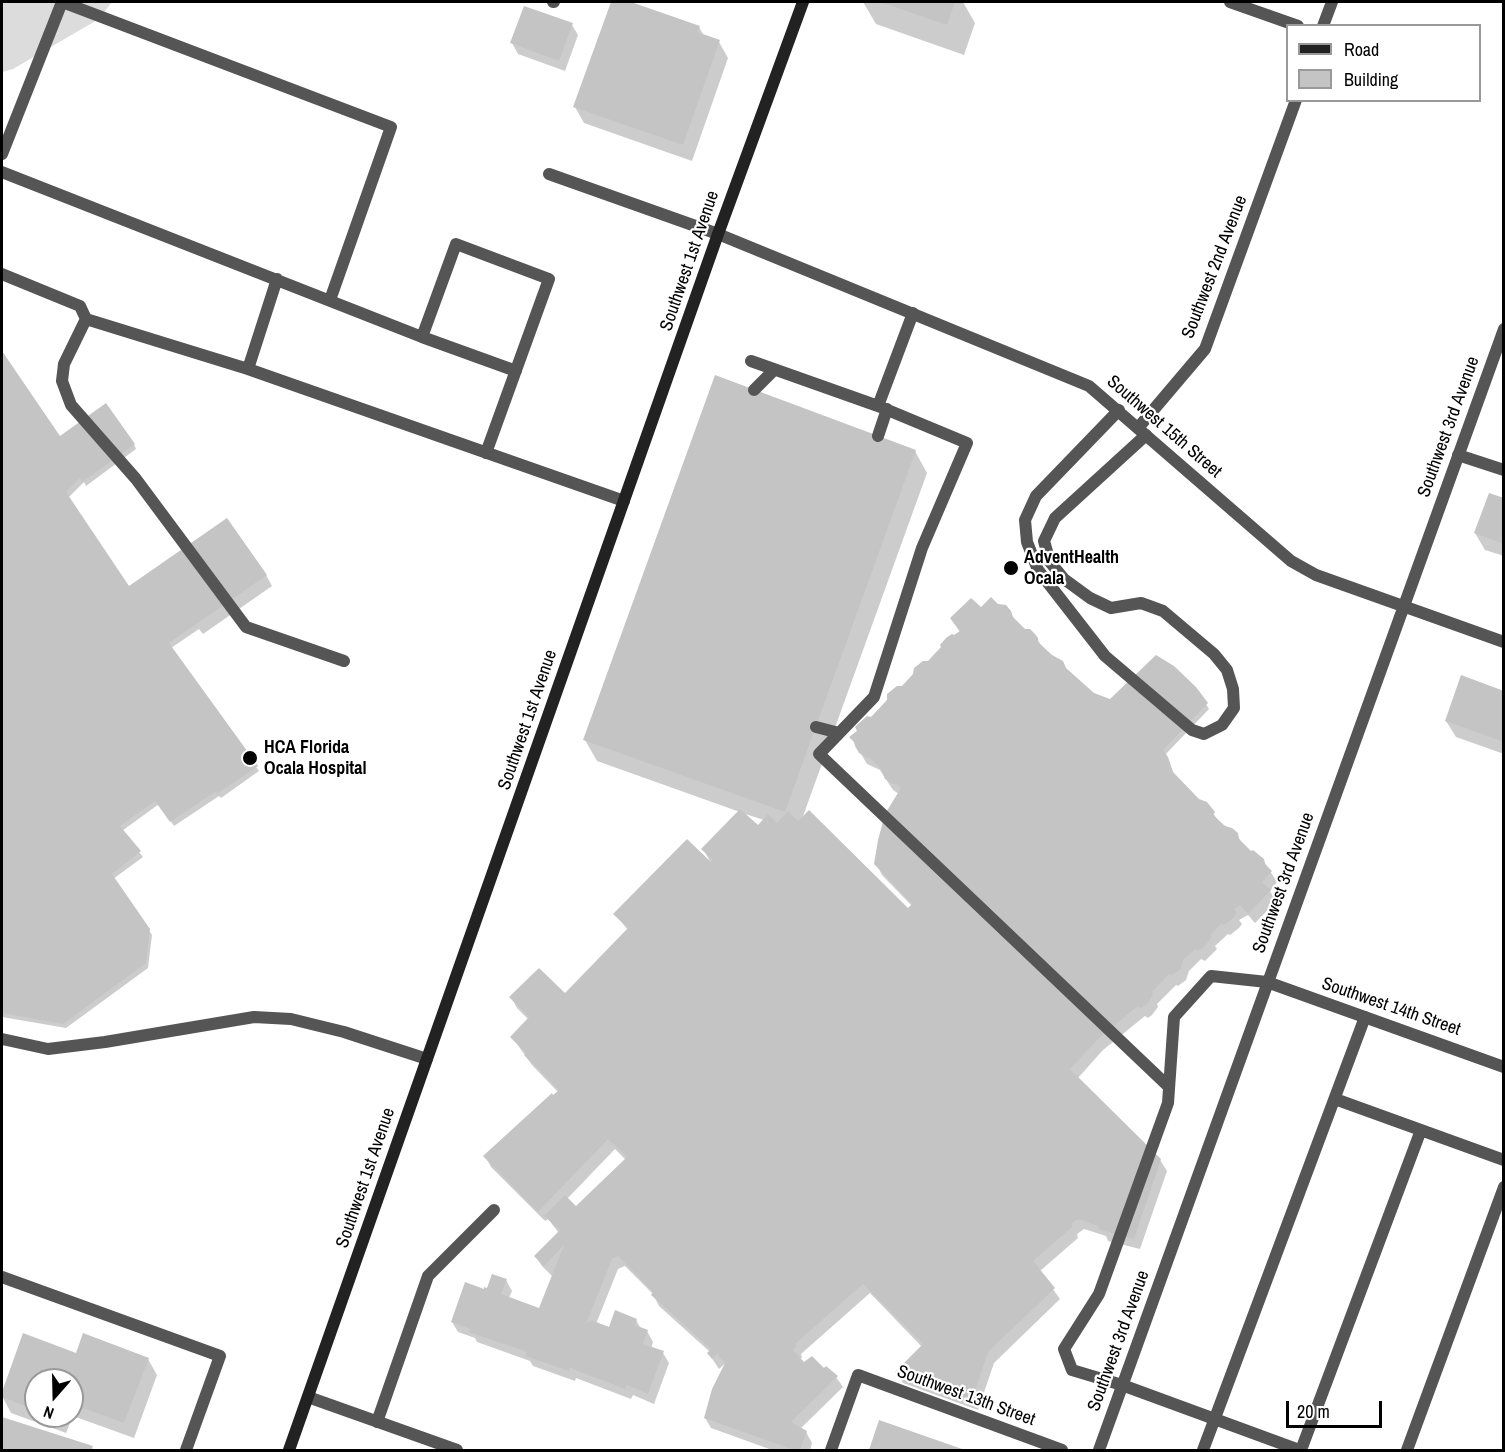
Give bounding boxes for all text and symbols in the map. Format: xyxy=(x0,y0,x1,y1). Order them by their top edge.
legend xyxy=(1286,24,1481,102)
text: Road xyxy=(1344,37,1379,62)
text: Building xyxy=(1344,67,1398,92)
street label: Southwest 1st Avenue xyxy=(656,188,724,334)
street label: Southwest 2nd Avenue xyxy=(1178,192,1252,342)
street label: Southwest 3rd Avenue xyxy=(1413,354,1485,500)
street label: Southwest 15th Street xyxy=(1102,371,1226,483)
place label: AdventHealth Ocala xyxy=(1024,547,1119,590)
marker: AdventHealth Ocala xyxy=(1002,559,1020,577)
street label: Southwest 1st Avenue xyxy=(494,647,562,793)
place label: HCA Florida Ocala Hospital xyxy=(264,737,367,780)
marker: HCA Florida Ocala Hospital xyxy=(241,749,259,767)
street label: Southwest 3rd Avenue xyxy=(1248,810,1320,956)
street label: Southwest 14th Street xyxy=(1319,973,1463,1041)
street label: Southwest 1st Avenue xyxy=(332,1105,400,1251)
street label: Southwest 3rd Avenue xyxy=(1083,1268,1155,1414)
street label: Southwest 13th Street xyxy=(894,1361,1038,1431)
north arrow xyxy=(24,1368,84,1428)
scale bar xyxy=(1289,1389,1385,1427)
text: 20 m xyxy=(1297,1399,1330,1424)
text: N xyxy=(40,1401,57,1425)

